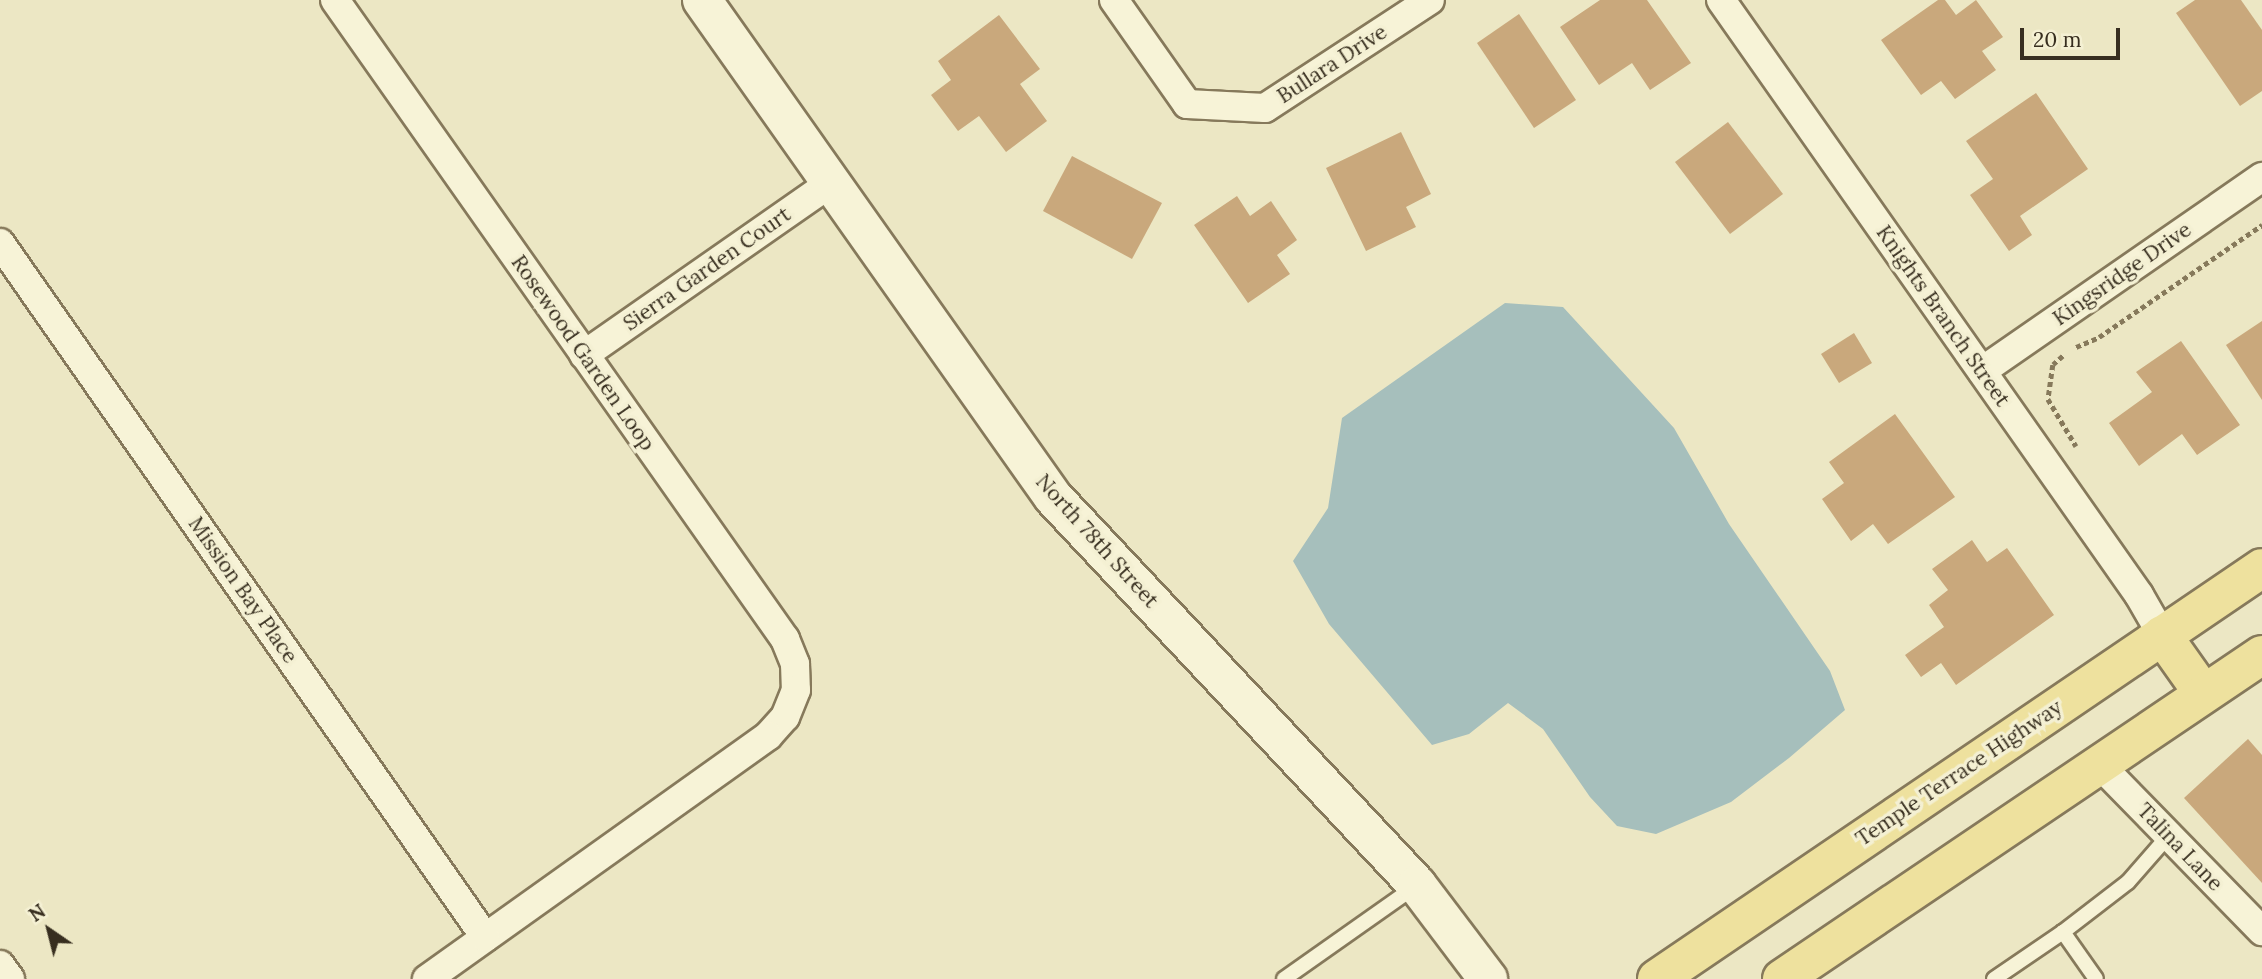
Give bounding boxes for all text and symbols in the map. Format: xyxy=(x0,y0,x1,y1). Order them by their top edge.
scale bar xyxy=(2024,14,2124,58)
street label: Bullara Drive xyxy=(1272,19,1392,109)
text: 20 m xyxy=(2033,26,2082,53)
street label: Sierra Garden Court xyxy=(619,202,795,336)
street label: Kingsridge Drive xyxy=(2048,217,2196,331)
street label: Knights Branch Street xyxy=(1871,221,2015,411)
street label: Rosewood Garden Loop xyxy=(506,250,660,456)
street label: North 78th Street xyxy=(1030,469,1164,613)
street label: Mission Bay Place xyxy=(183,512,303,668)
street label: Temple Terrace Highway xyxy=(1851,694,2067,852)
street label: Talina Lane xyxy=(2132,798,2228,896)
north arrow xyxy=(14,895,84,965)
text: N xyxy=(24,899,50,927)

